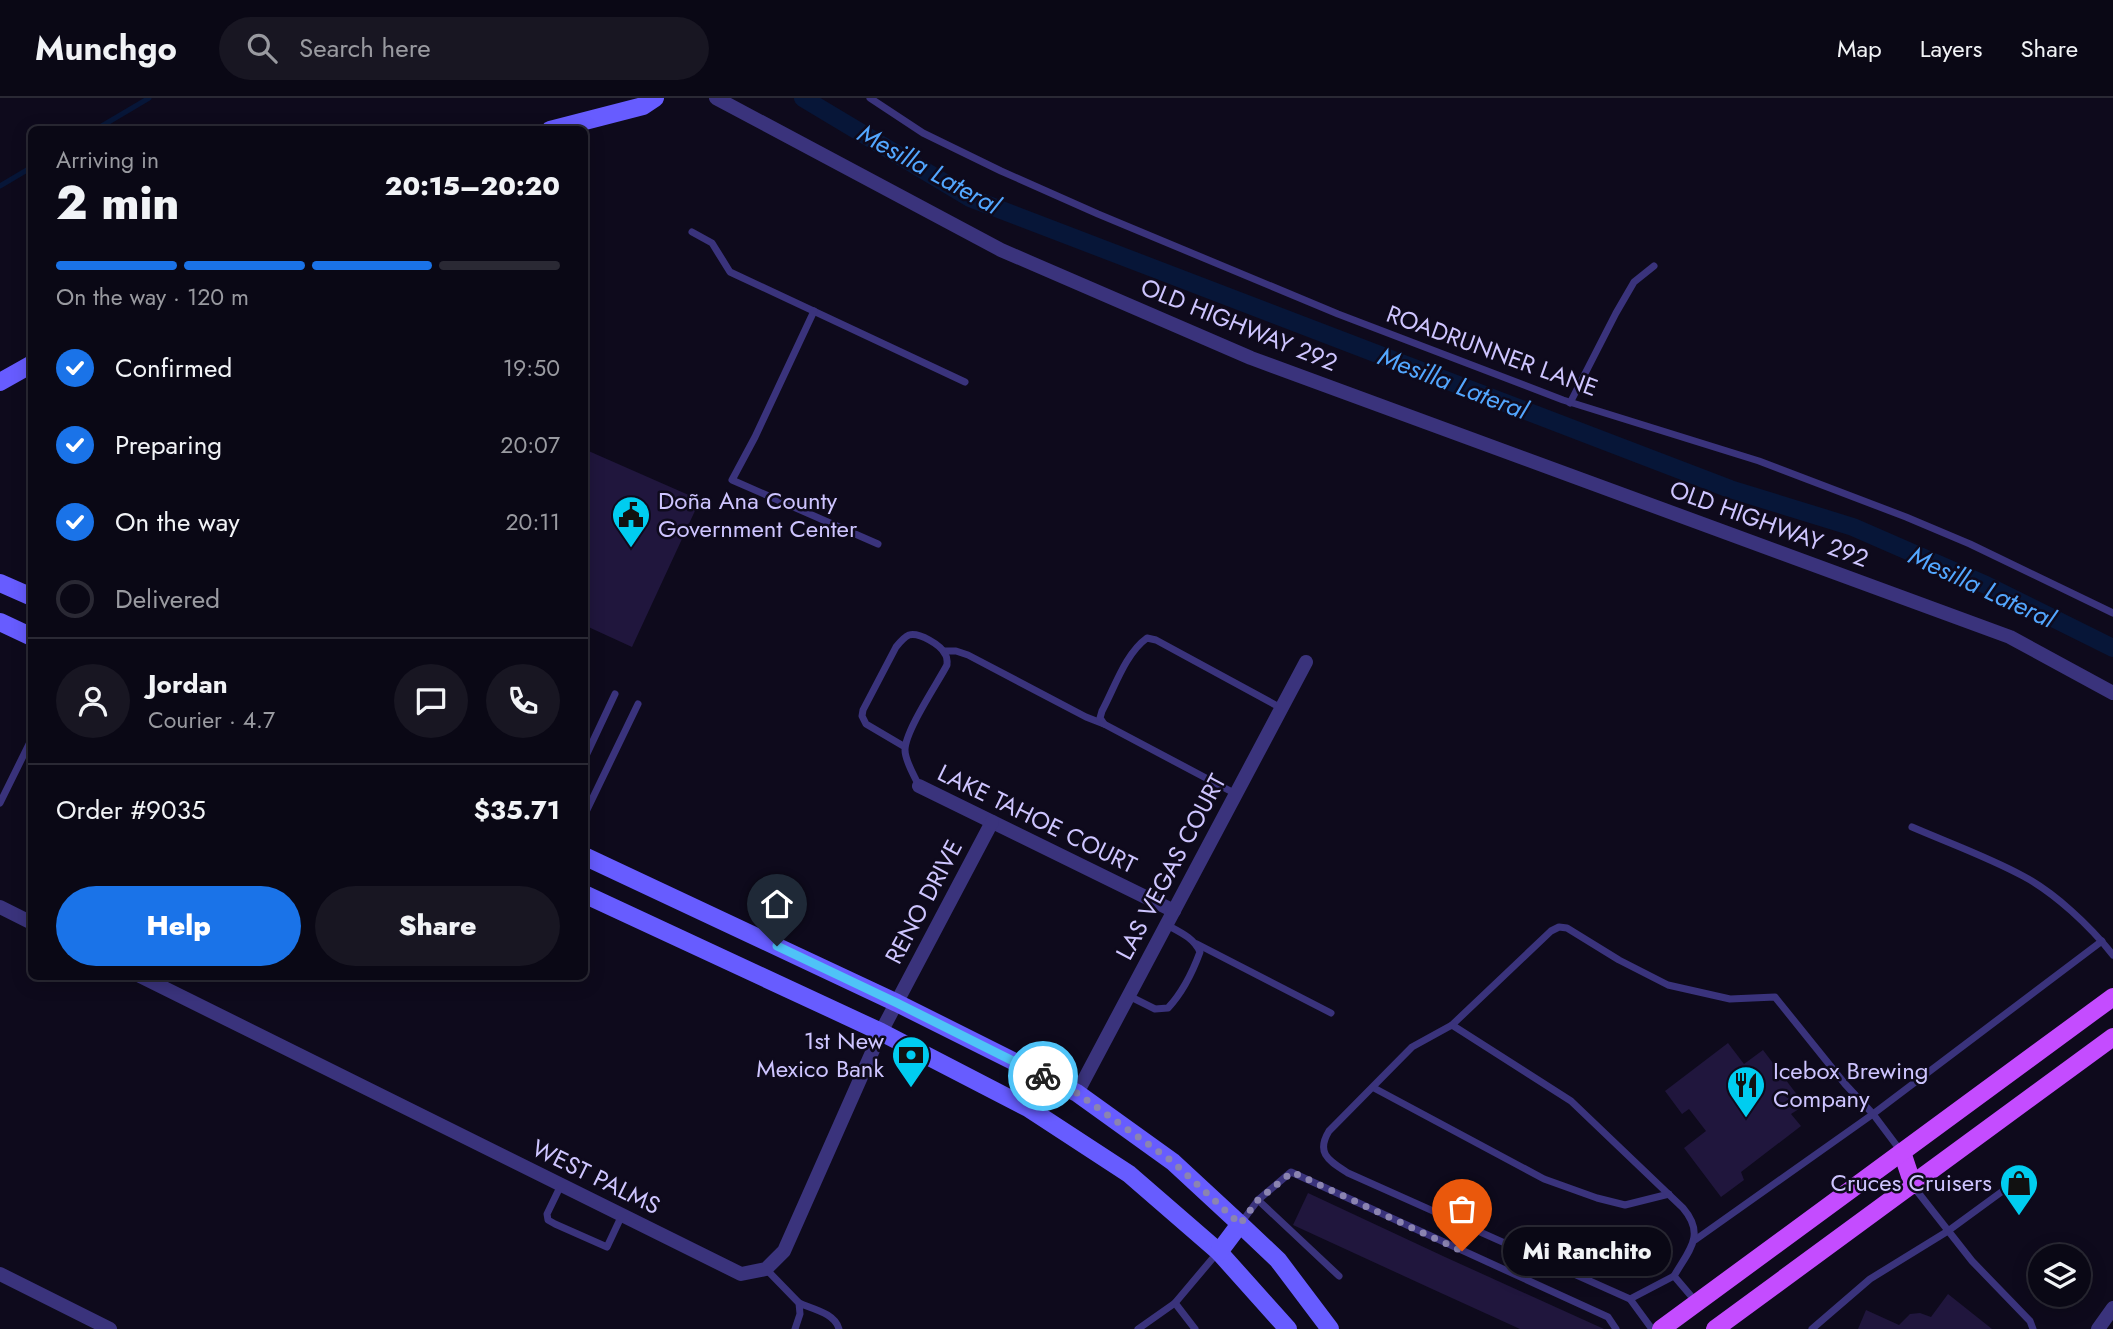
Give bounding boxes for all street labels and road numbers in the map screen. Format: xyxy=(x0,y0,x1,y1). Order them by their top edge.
street label: OLD HIGHWAY 292 xyxy=(1136,269,1343,380)
street label: ROADRUNNER LANE xyxy=(1382,296,1603,405)
street label: OLD HIGHWAY 292 xyxy=(1665,471,1874,576)
street label: LAKE TAHOE COURT xyxy=(932,755,1143,882)
street label: LAS VEGAS COURT xyxy=(1107,768,1234,966)
street label: RENO DRIVE xyxy=(876,833,971,970)
street label: WEST PALMS xyxy=(526,1130,666,1223)

